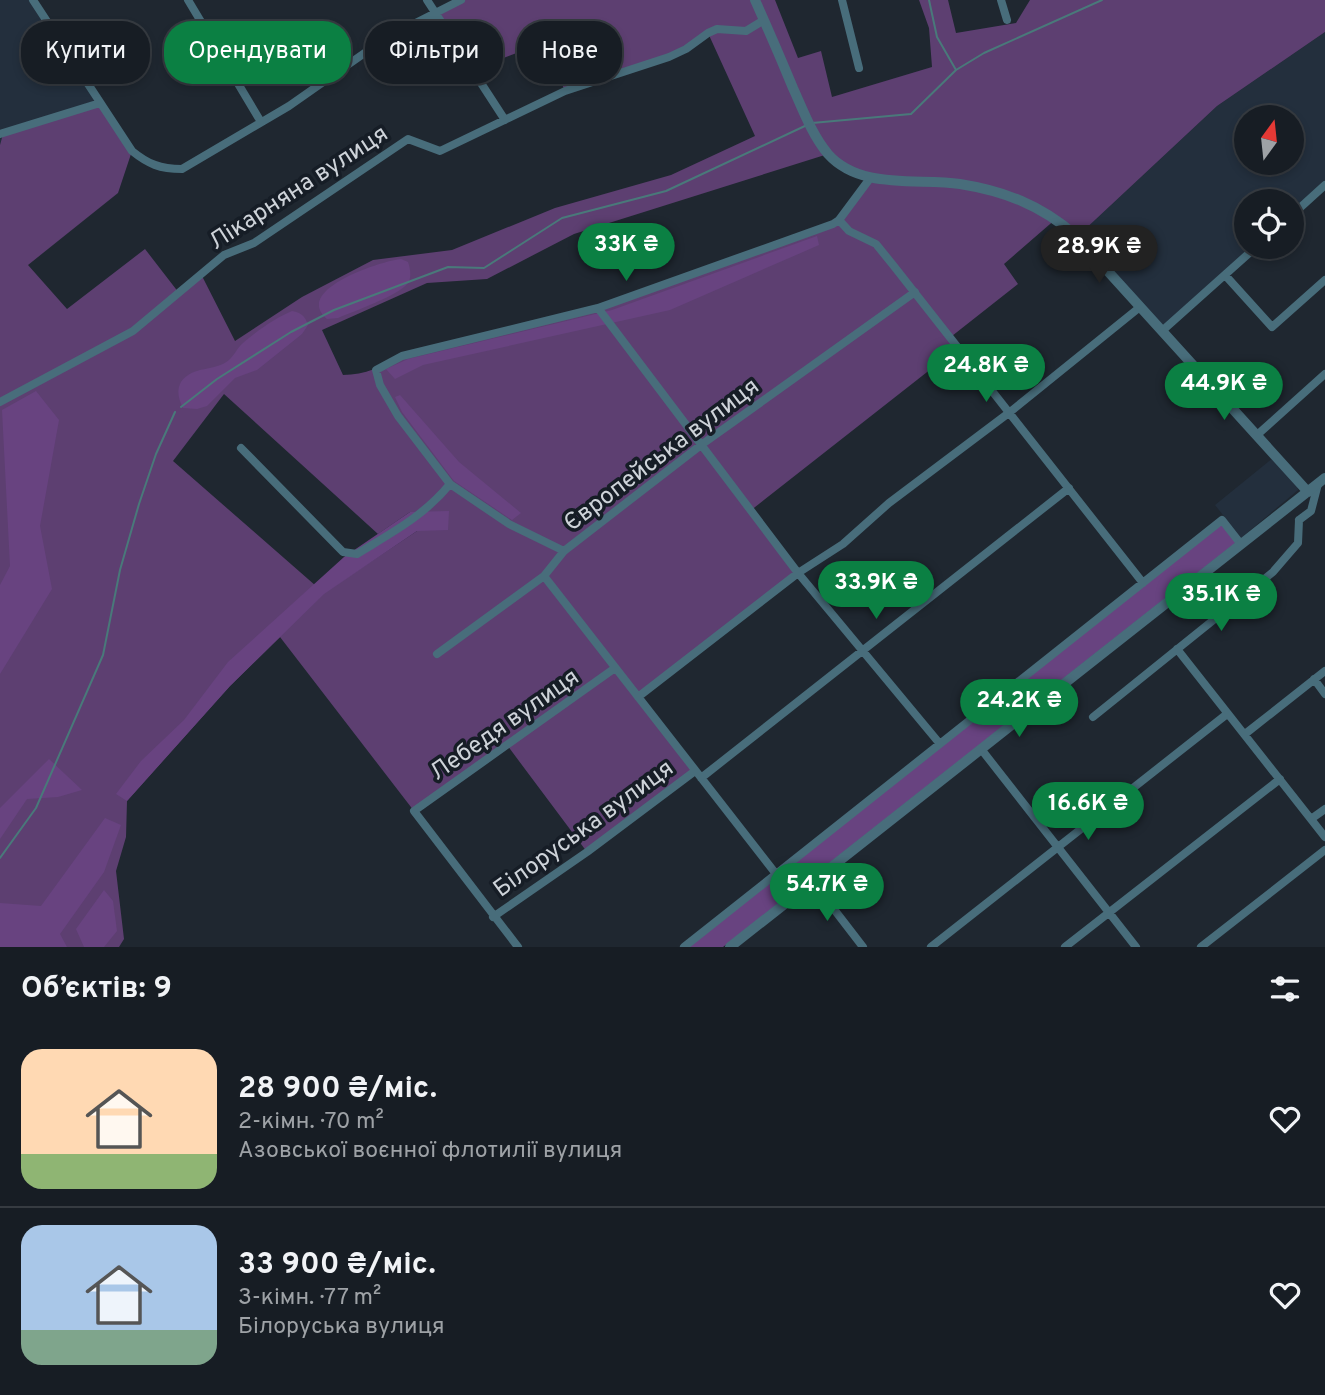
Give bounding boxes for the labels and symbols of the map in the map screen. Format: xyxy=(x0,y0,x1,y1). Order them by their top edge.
north arrow xyxy=(1234,105,1304,175)
street label: Лікарняна вулиця xyxy=(204,120,394,258)
pin: 33K ₴ xyxy=(577,224,675,283)
pin: 28.9K ₴ xyxy=(1034,226,1164,285)
pin: 24.8K ₴ xyxy=(921,344,1051,404)
pin: 44.9K ₴ xyxy=(1159,362,1289,422)
street label: Європейська вулиця xyxy=(559,372,766,539)
pin: 33.9K ₴ xyxy=(811,562,941,621)
pin: 35.1K ₴ xyxy=(1156,574,1286,633)
street label: Лебедя вулиця xyxy=(425,663,586,788)
pin: 24.2K ₴ xyxy=(954,680,1084,739)
street label: Білоруська вулиця xyxy=(488,754,680,905)
pin: 16.6K ₴ xyxy=(1023,782,1153,842)
pin: 54.7K ₴ xyxy=(762,864,892,923)

